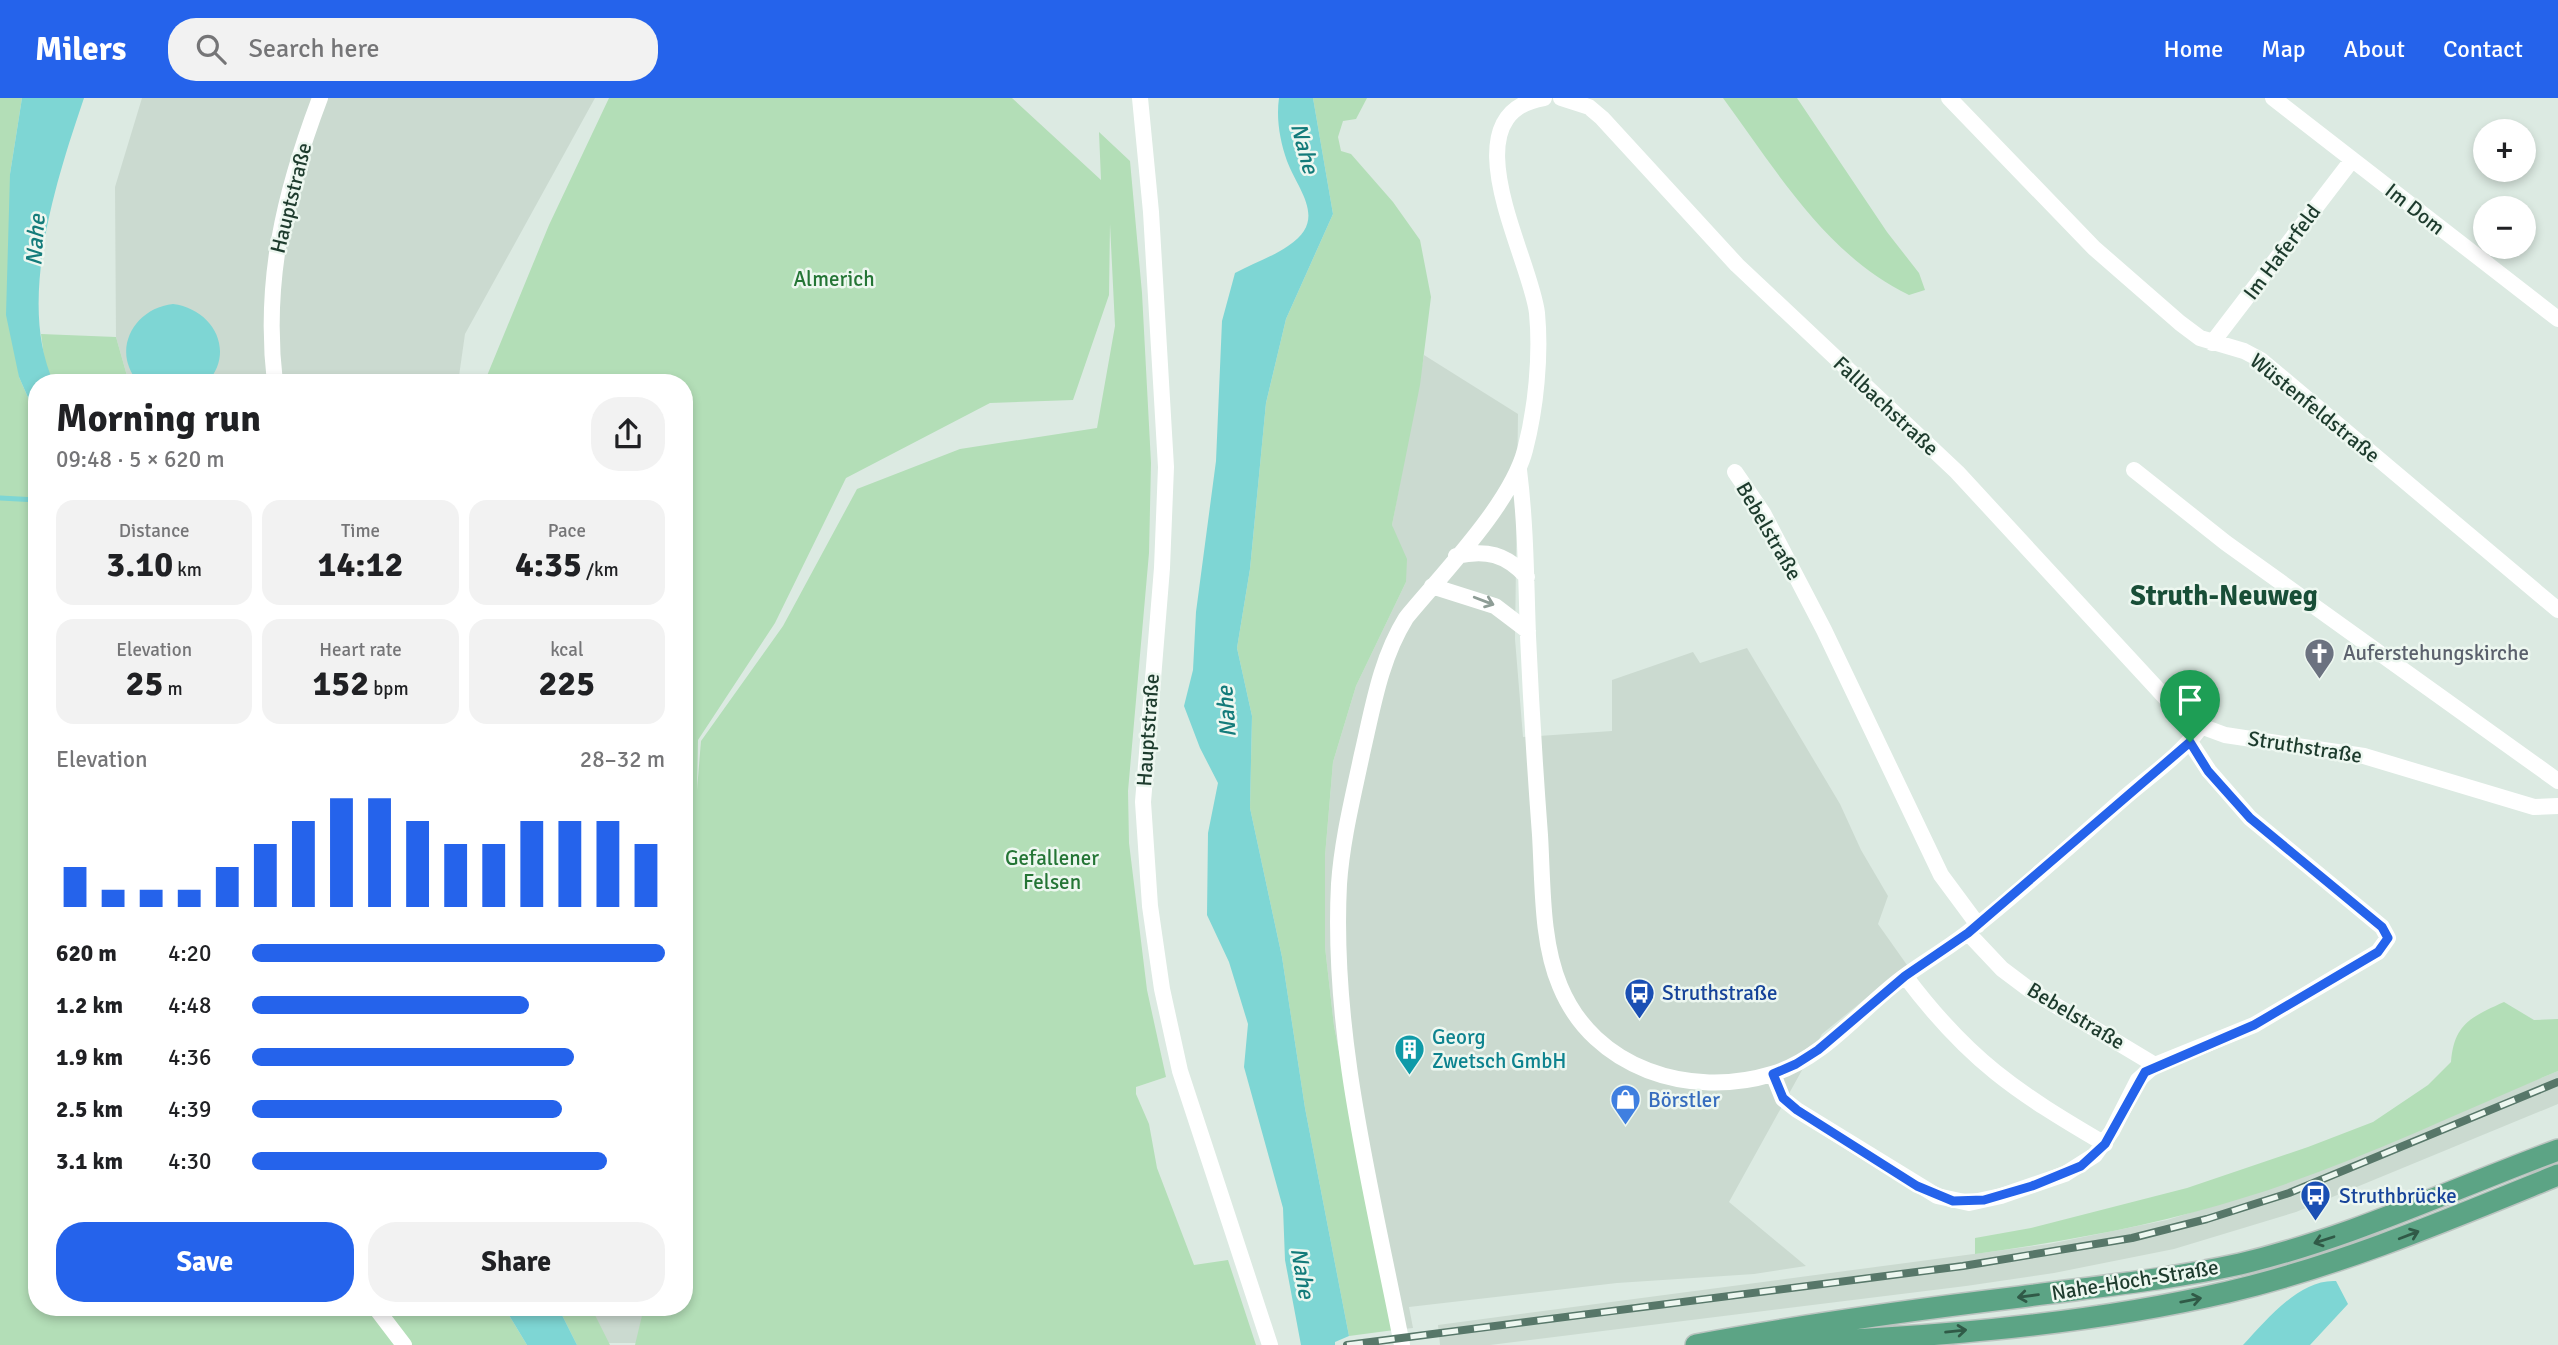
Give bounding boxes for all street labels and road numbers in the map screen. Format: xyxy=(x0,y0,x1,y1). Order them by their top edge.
street label: Hauptstraße xyxy=(265,140,317,256)
street label: Im Dom xyxy=(2380,178,2450,240)
street label: Im Haferfeld xyxy=(2238,199,2326,305)
street label: Wüstenfeldstraße xyxy=(2245,348,2385,468)
street label: Fallbachstraße xyxy=(1828,351,1944,461)
street label: Bebelstraße xyxy=(1730,477,1808,585)
street label: Hauptstraße xyxy=(1131,673,1165,787)
street label: Struthstraße xyxy=(2246,725,2364,769)
street label: Bebelstraße xyxy=(2022,977,2130,1055)
street label: Nahe-Hoch-Straße xyxy=(2050,1254,2220,1306)

